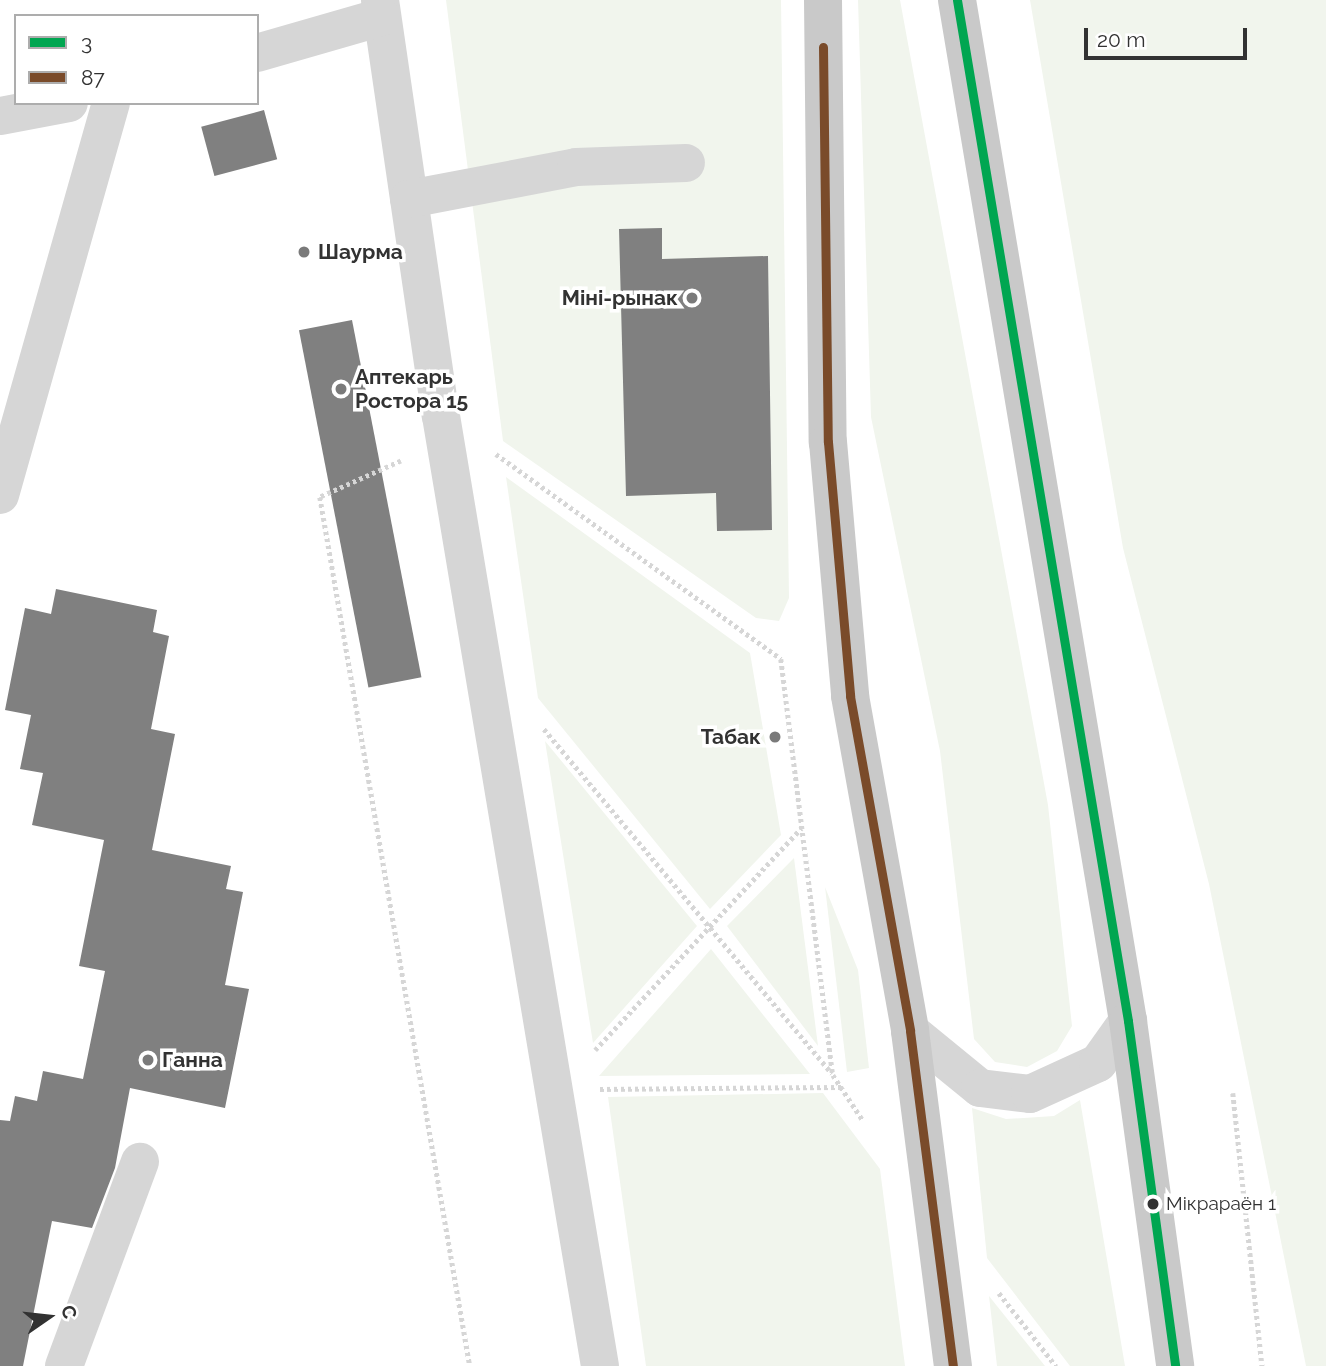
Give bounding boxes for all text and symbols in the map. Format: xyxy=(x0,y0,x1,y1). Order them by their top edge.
legend xyxy=(14,14,259,105)
scale bar xyxy=(1088,14,1251,58)
text: 20 m xyxy=(1097,27,1145,52)
text: 3 xyxy=(81,30,92,55)
text: 87 xyxy=(81,65,105,90)
place label: Шаурма xyxy=(318,239,403,265)
marker: Шаурма xyxy=(296,244,312,260)
place label: Міні-рынак xyxy=(562,285,678,311)
marker: Міні-рынак xyxy=(684,290,700,306)
place label: Аптекарь Ростора 15 xyxy=(355,364,468,414)
marker: Аптекарь Ростора 15 xyxy=(333,381,349,397)
place label: Табак xyxy=(701,724,761,750)
marker: Табак xyxy=(767,729,783,745)
place label: Ганна xyxy=(162,1047,223,1073)
marker: Ганна xyxy=(140,1052,156,1068)
place label: Мікрараён 1 xyxy=(1166,1193,1276,1215)
marker: Мікрараён 1 xyxy=(1146,1197,1160,1211)
north arrow xyxy=(14,1282,84,1352)
text: С xyxy=(57,1303,82,1321)

